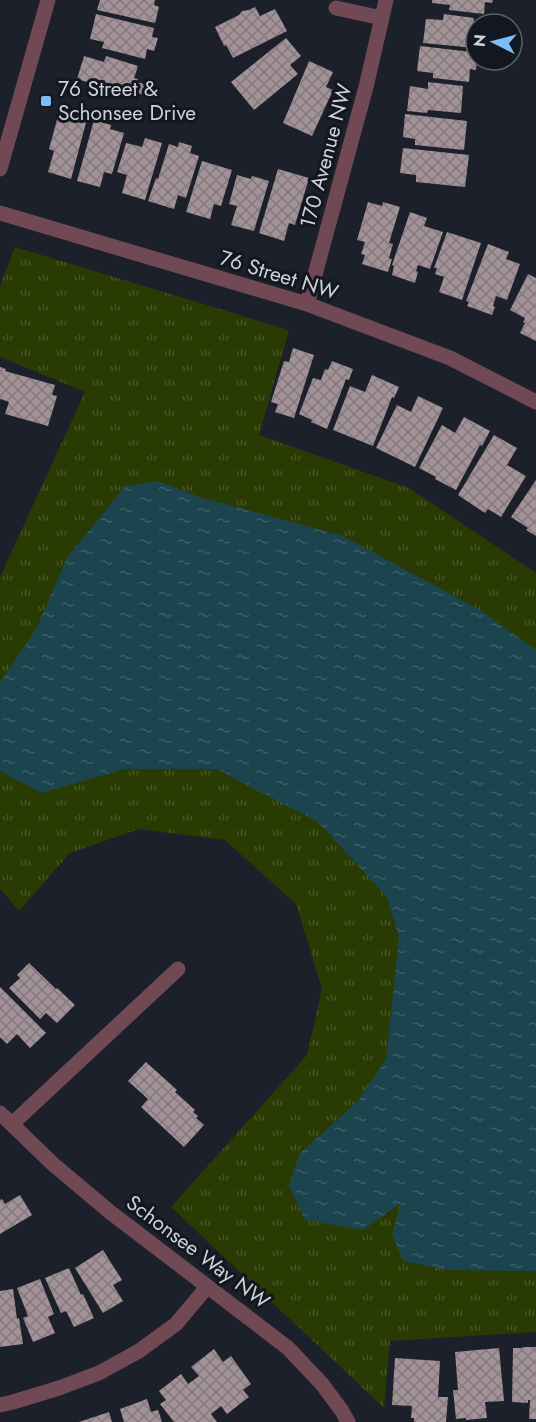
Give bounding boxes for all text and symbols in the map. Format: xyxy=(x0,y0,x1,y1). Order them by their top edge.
north arrow xyxy=(464,12,524,72)
text: N xyxy=(467,33,492,48)
place label: 76 Street & Schonsee Drive xyxy=(58,74,196,128)
street label: 170 Avenue NW xyxy=(292,80,360,231)
marker: 76 Street & Schonsee Drive xyxy=(39,94,53,108)
street label: 76 Street NW xyxy=(216,243,342,307)
street label: Schonsee Way NW xyxy=(120,1188,276,1316)

